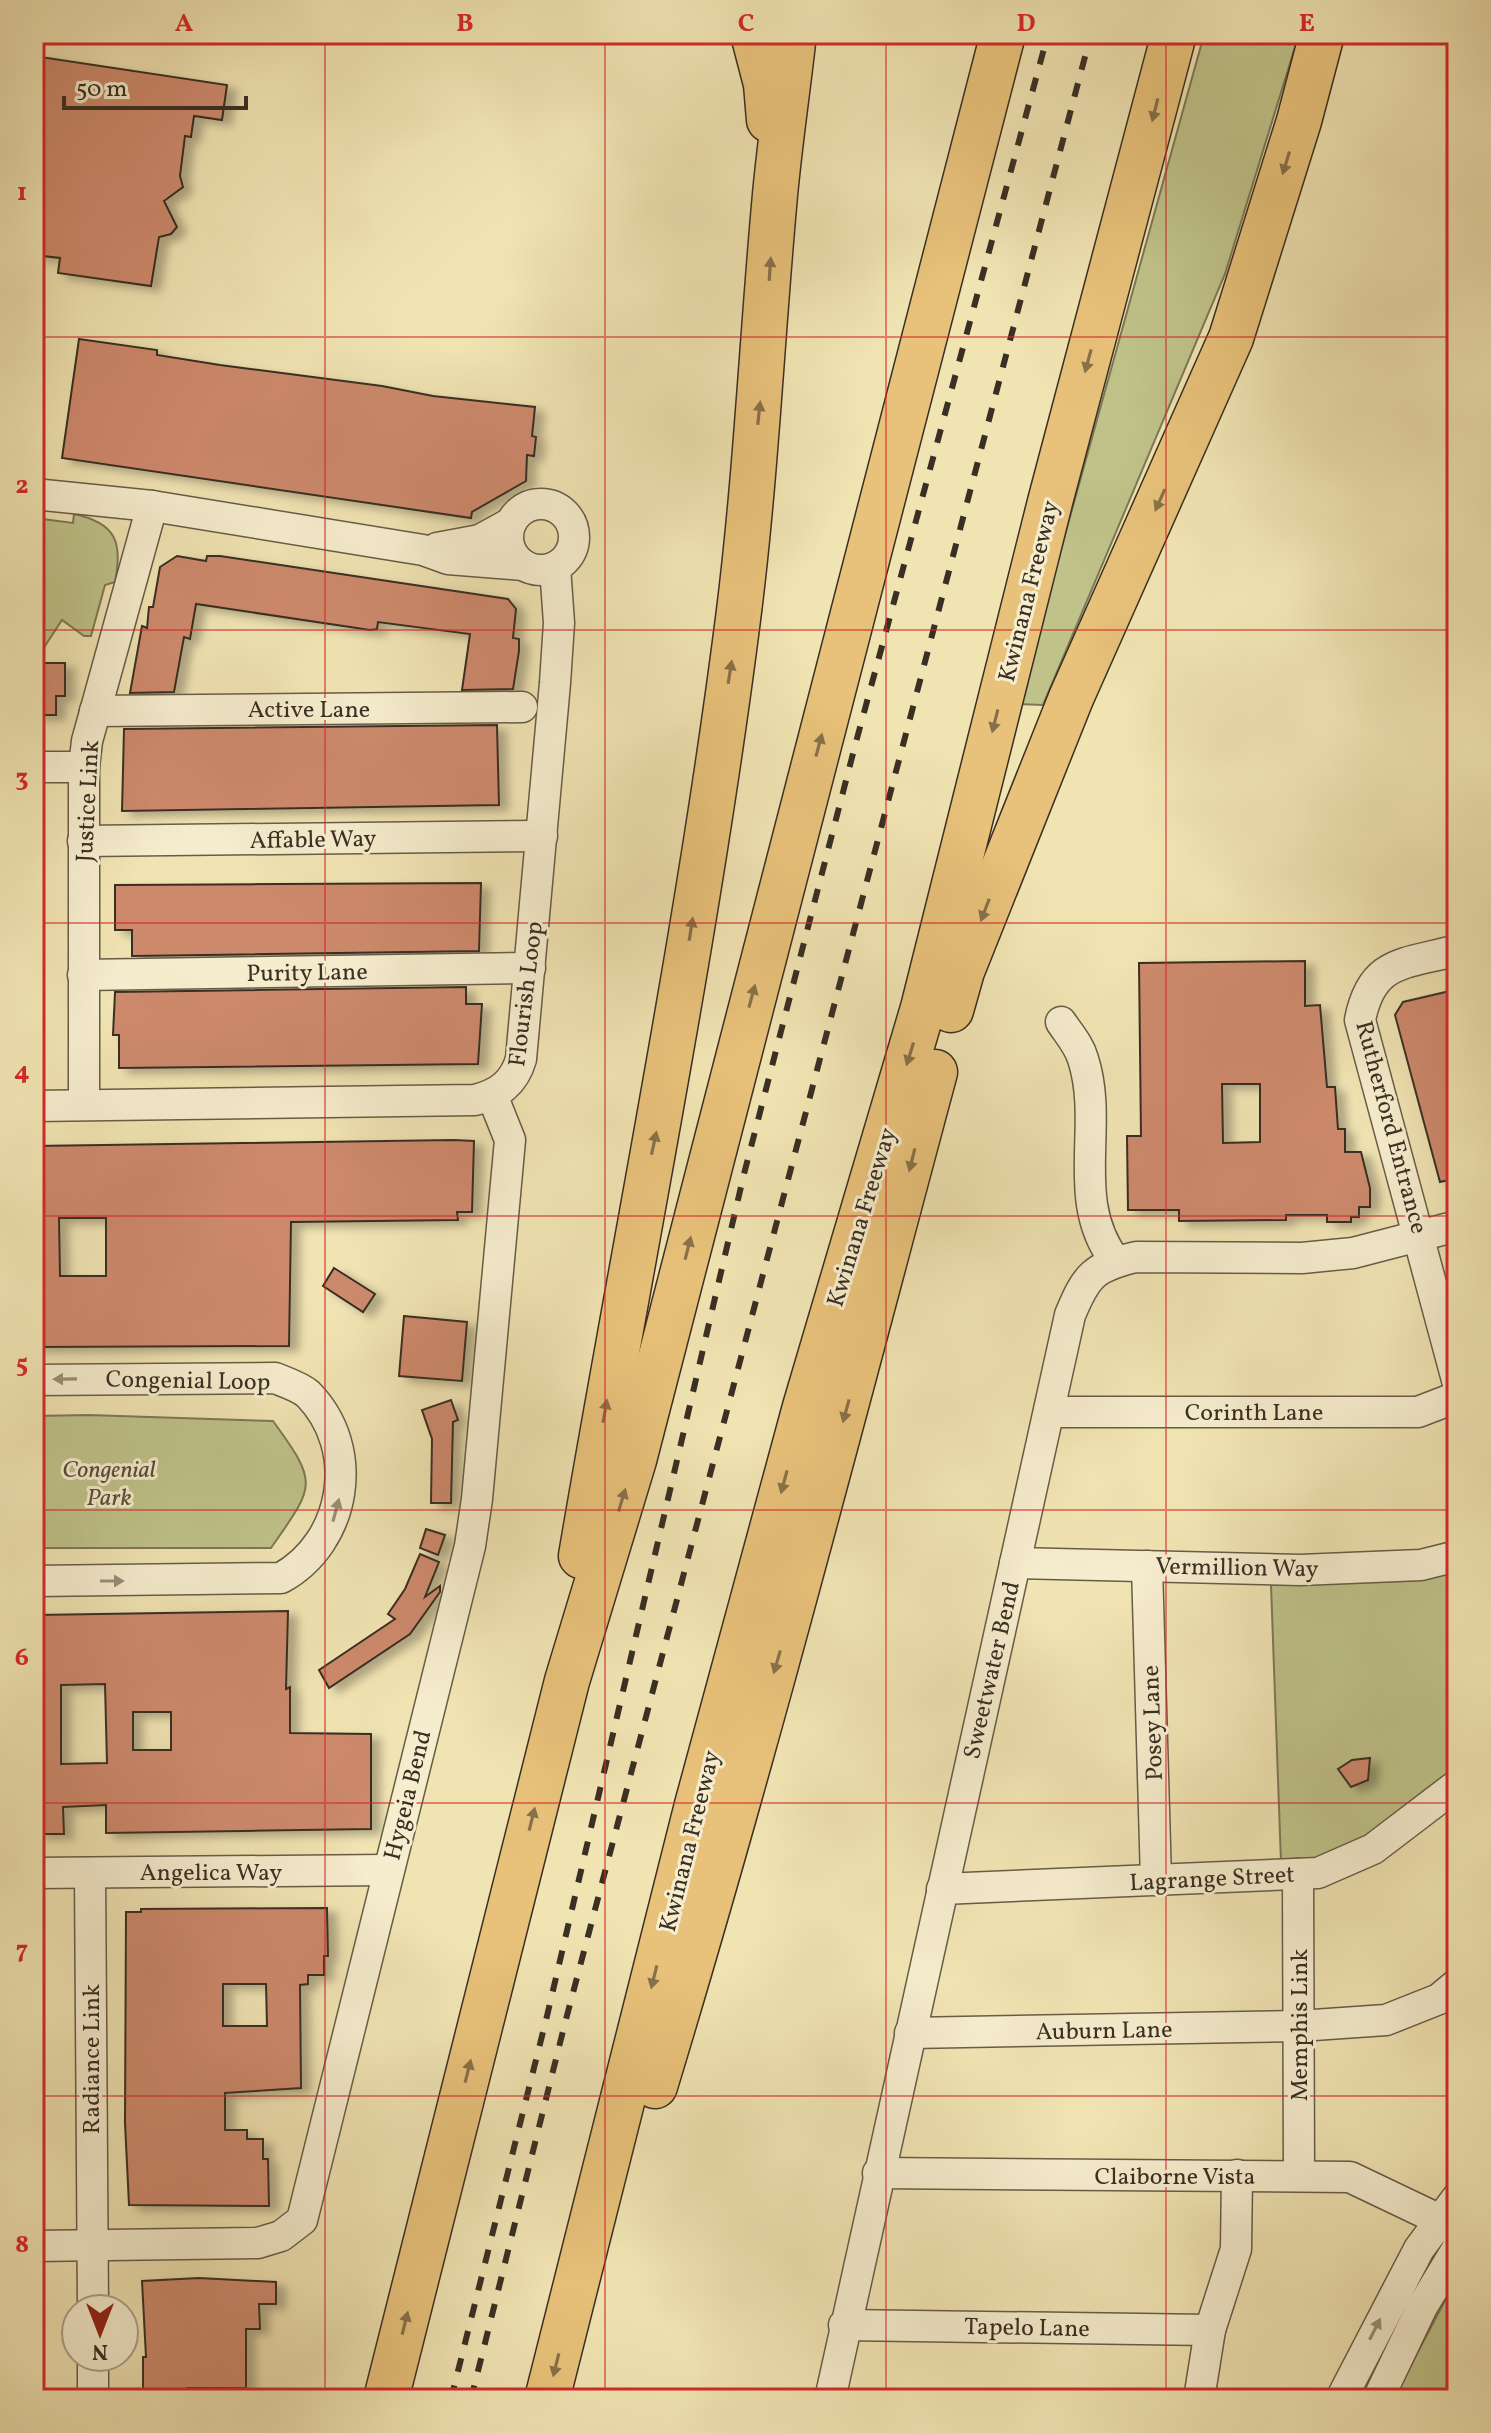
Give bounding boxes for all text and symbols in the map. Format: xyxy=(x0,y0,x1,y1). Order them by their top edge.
text: A xyxy=(175,6,194,42)
text: B xyxy=(456,6,474,42)
text: C xyxy=(738,6,754,42)
text: D xyxy=(1016,6,1036,42)
text: E xyxy=(1299,6,1315,42)
scale bar xyxy=(64,60,246,110)
text: 50 m xyxy=(76,73,128,107)
one-way arrow xyxy=(1148,97,1160,122)
one-way arrow xyxy=(1279,151,1292,175)
text: 1 xyxy=(17,175,27,211)
one-way arrow xyxy=(764,256,777,281)
one-way arrow xyxy=(1082,349,1094,374)
one-way arrow xyxy=(752,400,765,425)
text: 2 xyxy=(15,468,29,504)
one-way arrow xyxy=(1153,489,1167,512)
street label: Kwinana Freeway xyxy=(991,497,1069,686)
one-way arrow xyxy=(724,659,737,684)
street label: Active Lane xyxy=(248,694,370,728)
one-way arrow xyxy=(989,709,1001,734)
one-way arrow xyxy=(814,733,826,758)
street label: Justice Link xyxy=(69,739,109,863)
text: 3 xyxy=(15,761,29,797)
street label: Affable Way xyxy=(249,823,377,859)
one-way arrow xyxy=(978,899,991,923)
one-way arrow xyxy=(685,916,698,941)
street label: Flourish Loop xyxy=(501,920,553,1069)
street label: Purity Lane xyxy=(246,956,368,992)
one-way arrow xyxy=(747,984,759,1009)
street label: Rutherford Entrance xyxy=(1345,1017,1435,1238)
one-way arrow xyxy=(903,1043,916,1067)
text: 4 xyxy=(14,1054,30,1090)
street label: Kwinana Freeway xyxy=(819,1124,906,1311)
one-way arrow xyxy=(648,1130,661,1155)
one-way arrow xyxy=(905,1147,917,1172)
one-way arrow xyxy=(682,1236,695,1261)
text: 5 xyxy=(16,1347,28,1383)
street label: Congenial Loop xyxy=(105,1364,271,1400)
one-way arrow xyxy=(52,1373,77,1385)
street label: Corinth Lane xyxy=(1185,1397,1323,1431)
one-way arrow xyxy=(600,1398,612,1423)
one-way arrow xyxy=(840,1399,852,1424)
park label: Congenial Park xyxy=(62,1454,156,1516)
one-way arrow xyxy=(778,1469,790,1494)
one-way arrow xyxy=(616,1487,629,1511)
one-way arrow xyxy=(330,1498,342,1523)
street label: Vermillion Way xyxy=(1155,1551,1319,1587)
one-way arrow xyxy=(100,1575,125,1587)
street label: Sweetwater Bend xyxy=(956,1578,1030,1763)
text: 6 xyxy=(15,1640,29,1676)
one-way arrow xyxy=(770,1650,783,1674)
street label: Posey Lane xyxy=(1135,1664,1173,1781)
street label: Hygeia Bend xyxy=(376,1727,442,1864)
street label: Kwinana Freeway xyxy=(652,1747,730,1936)
one-way arrow xyxy=(526,1806,538,1831)
street label: Angelica Way xyxy=(140,1857,282,1891)
street label: Lagrange Street xyxy=(1129,1859,1296,1901)
text: 7 xyxy=(16,1933,28,1969)
street label: Memphis Link xyxy=(1284,1949,1318,2101)
one-way arrow xyxy=(647,1965,659,1990)
street label: Radiance Link xyxy=(76,1984,110,2134)
street label: Auburn Lane xyxy=(1035,2014,1173,2050)
one-way arrow xyxy=(462,2058,474,2083)
street label: Claiborne Vista xyxy=(1095,2161,1255,2195)
text: 8 xyxy=(15,2227,29,2263)
north arrow xyxy=(60,2293,140,2373)
one-way arrow xyxy=(399,2311,411,2336)
street label: Tapelo Lane xyxy=(964,2311,1090,2347)
one-way arrow xyxy=(1368,2317,1382,2340)
text: N xyxy=(92,2335,108,2366)
one-way arrow xyxy=(550,2352,562,2377)

